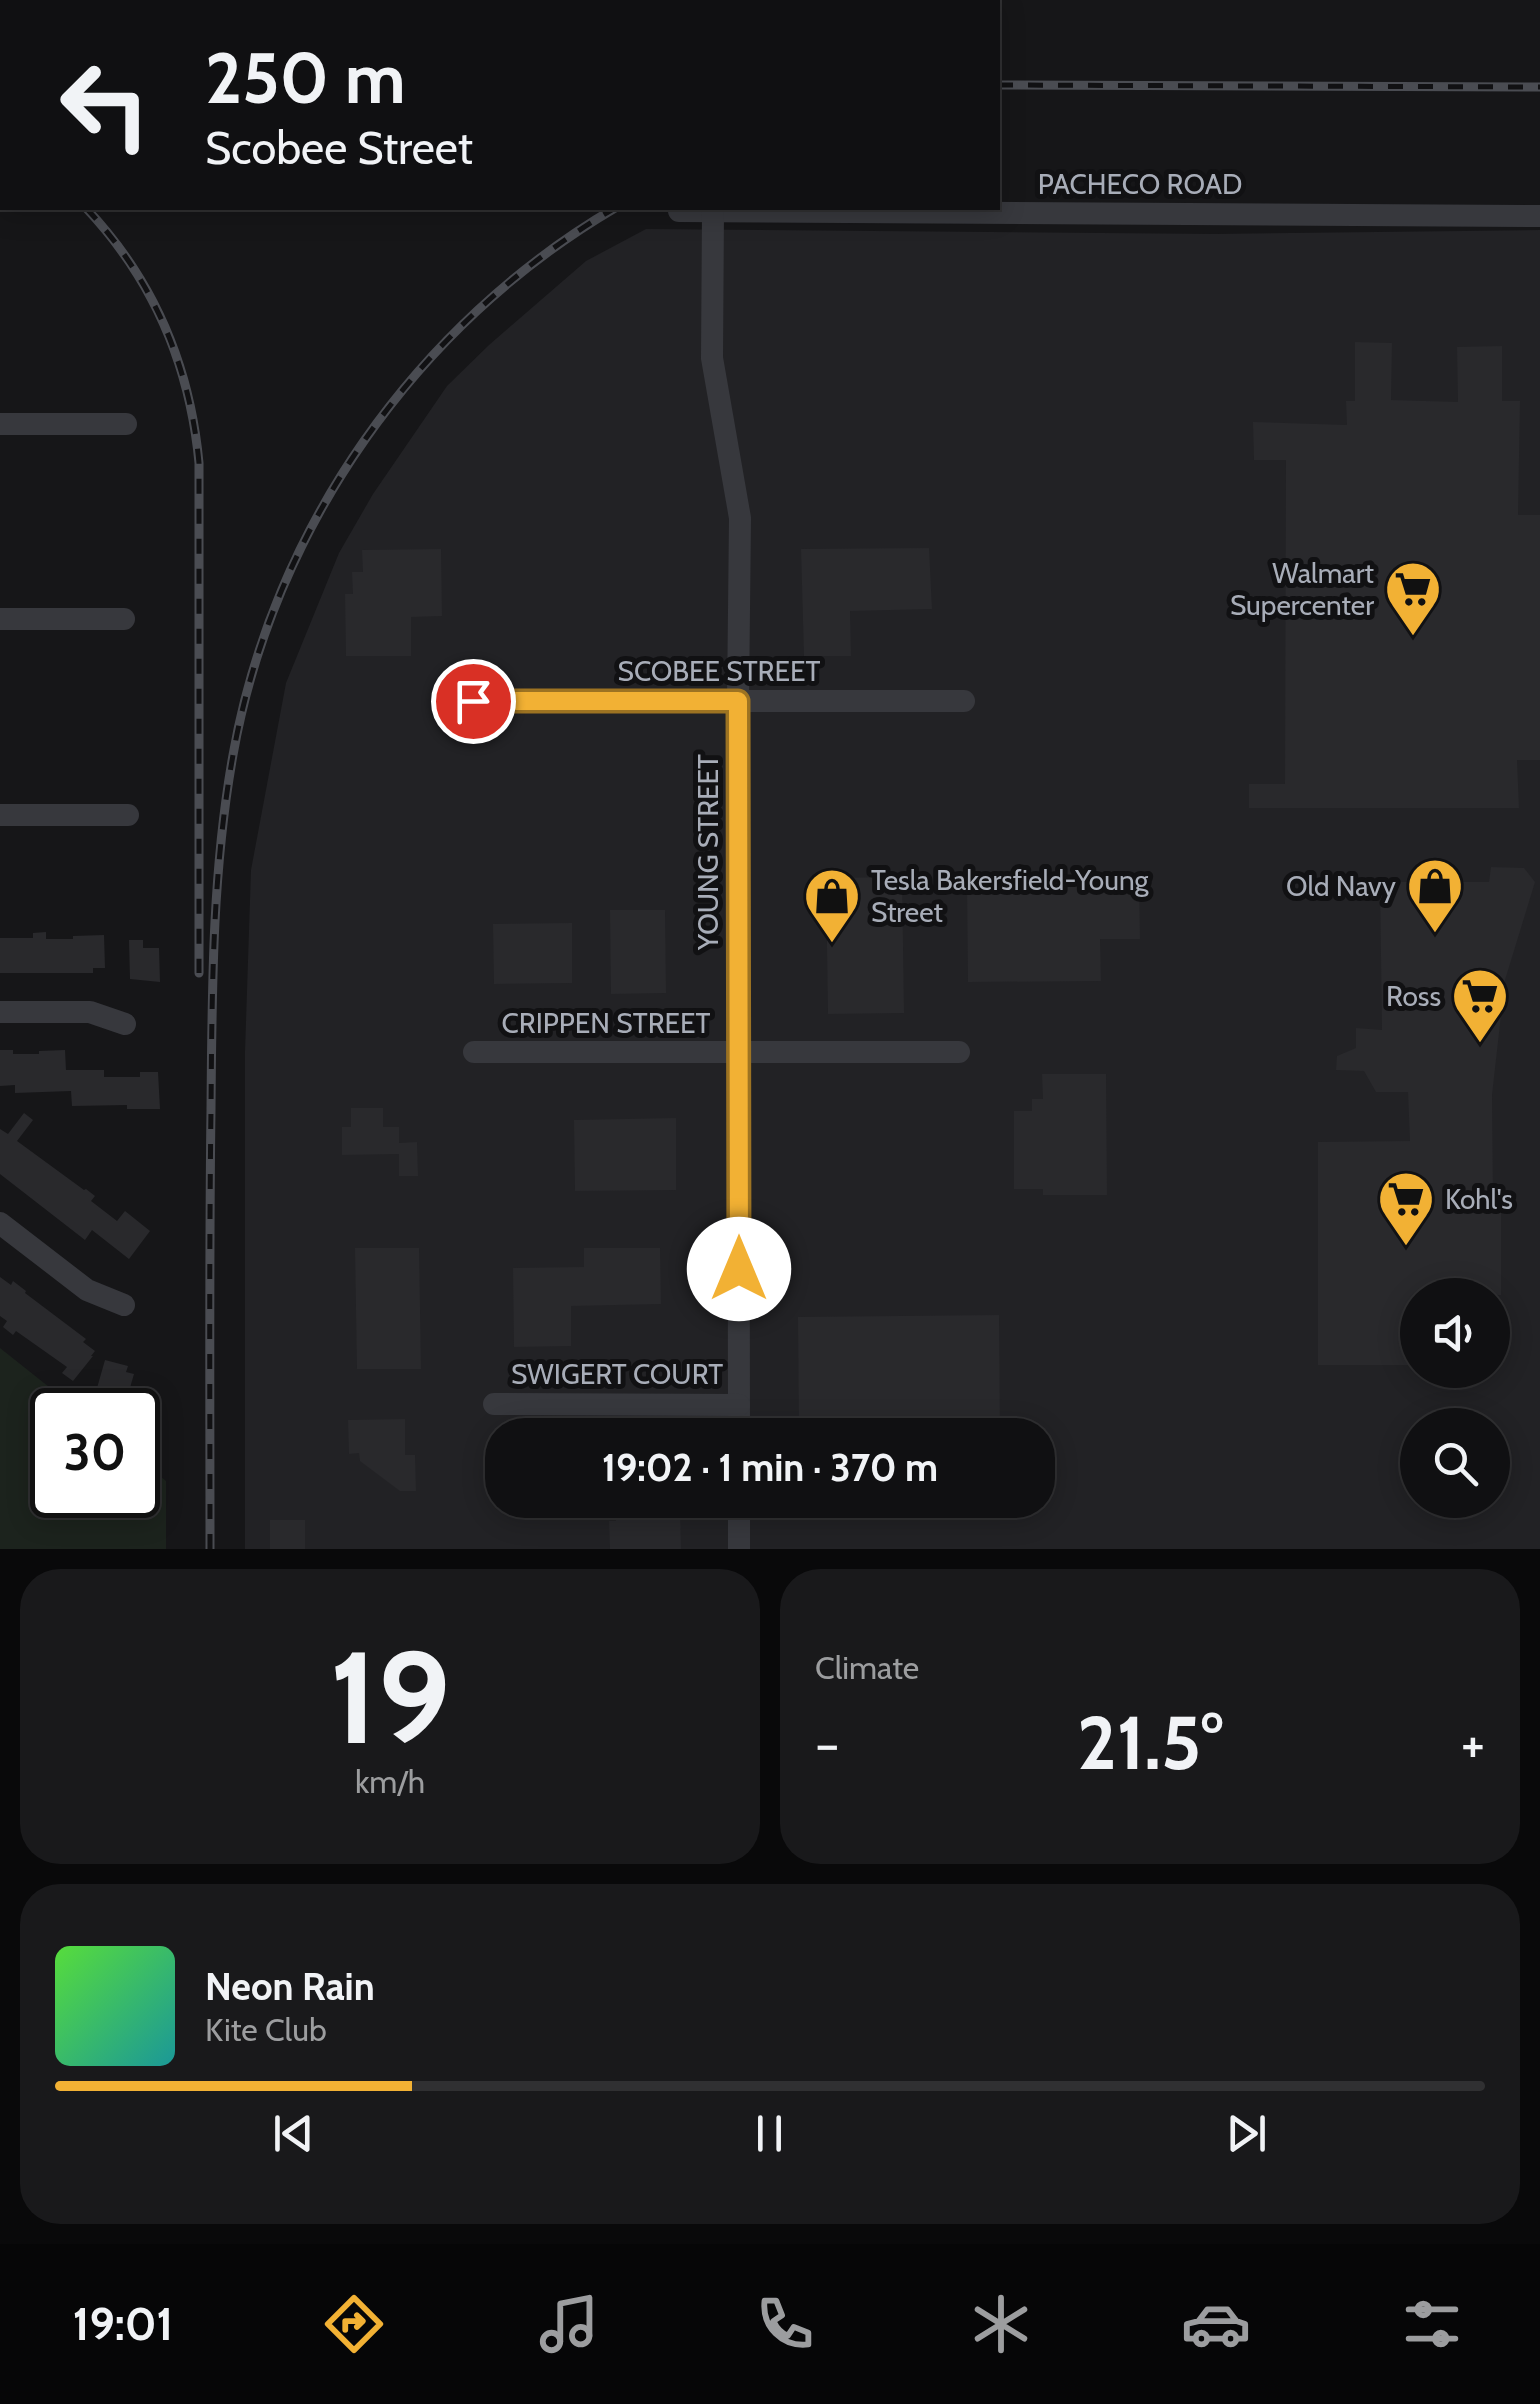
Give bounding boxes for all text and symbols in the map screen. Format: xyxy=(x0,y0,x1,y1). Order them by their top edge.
text: 250 m xyxy=(205,35,406,121)
icon: left xyxy=(40,40,170,170)
text: Scobee Street xyxy=(205,121,473,175)
street label: PACHECO ROAD xyxy=(1038,167,1242,201)
place label: Walmart Supercenter xyxy=(1230,556,1374,622)
supermarket icon: Walmart Supercenter xyxy=(1383,559,1443,638)
street label: SCOBEE STREET xyxy=(618,654,821,688)
pin xyxy=(431,659,516,744)
icon: arrive xyxy=(446,674,501,729)
street label: YOUNG STREET xyxy=(691,754,725,951)
shop icon: Old Navy xyxy=(1405,856,1465,935)
place label: Tesla Bakersfield-Young Street xyxy=(871,863,1150,929)
shop icon: Tesla Bakersfield-Young Street xyxy=(802,866,862,945)
place label: Old Navy xyxy=(1286,869,1396,903)
supermarket icon: Ross xyxy=(1450,966,1510,1045)
place label: Ross xyxy=(1386,979,1441,1013)
street label: CRIPPEN STREET xyxy=(502,1006,711,1040)
supermarket icon: Kohl's xyxy=(1376,1169,1436,1248)
place label: Kohl's xyxy=(1445,1182,1513,1216)
position arrow xyxy=(687,1217,791,1321)
map controls xyxy=(1400,1278,1510,1518)
button: sound xyxy=(1400,1278,1510,1388)
street label: SWIGERT COURT xyxy=(511,1357,723,1391)
speed limit sign: 30 xyxy=(30,1388,160,1518)
button: search xyxy=(1400,1408,1510,1518)
text: 19:02 · 1 min · 370 m xyxy=(602,1444,938,1491)
text: 19 xyxy=(329,1618,451,1776)
text: Climate xyxy=(815,1648,919,1687)
text: 21.5° xyxy=(1077,1697,1223,1788)
text: − xyxy=(815,1710,839,1777)
text: + xyxy=(1461,1710,1485,1777)
text: km/h xyxy=(355,1762,425,1801)
text: Neon Rain xyxy=(205,1963,375,2010)
text: Kite Club xyxy=(205,2010,327,2049)
icon: previous xyxy=(266,2106,321,2161)
icon: pause xyxy=(742,2106,797,2161)
icon: next xyxy=(1219,2106,1274,2161)
icon: directions xyxy=(319,2289,389,2359)
icon: music xyxy=(534,2289,604,2359)
icon: phone xyxy=(750,2289,820,2359)
icon: climate xyxy=(966,2289,1036,2359)
icon: car xyxy=(1181,2289,1251,2359)
icon: filters xyxy=(1397,2289,1467,2359)
text: 19:01 xyxy=(73,2297,173,2351)

